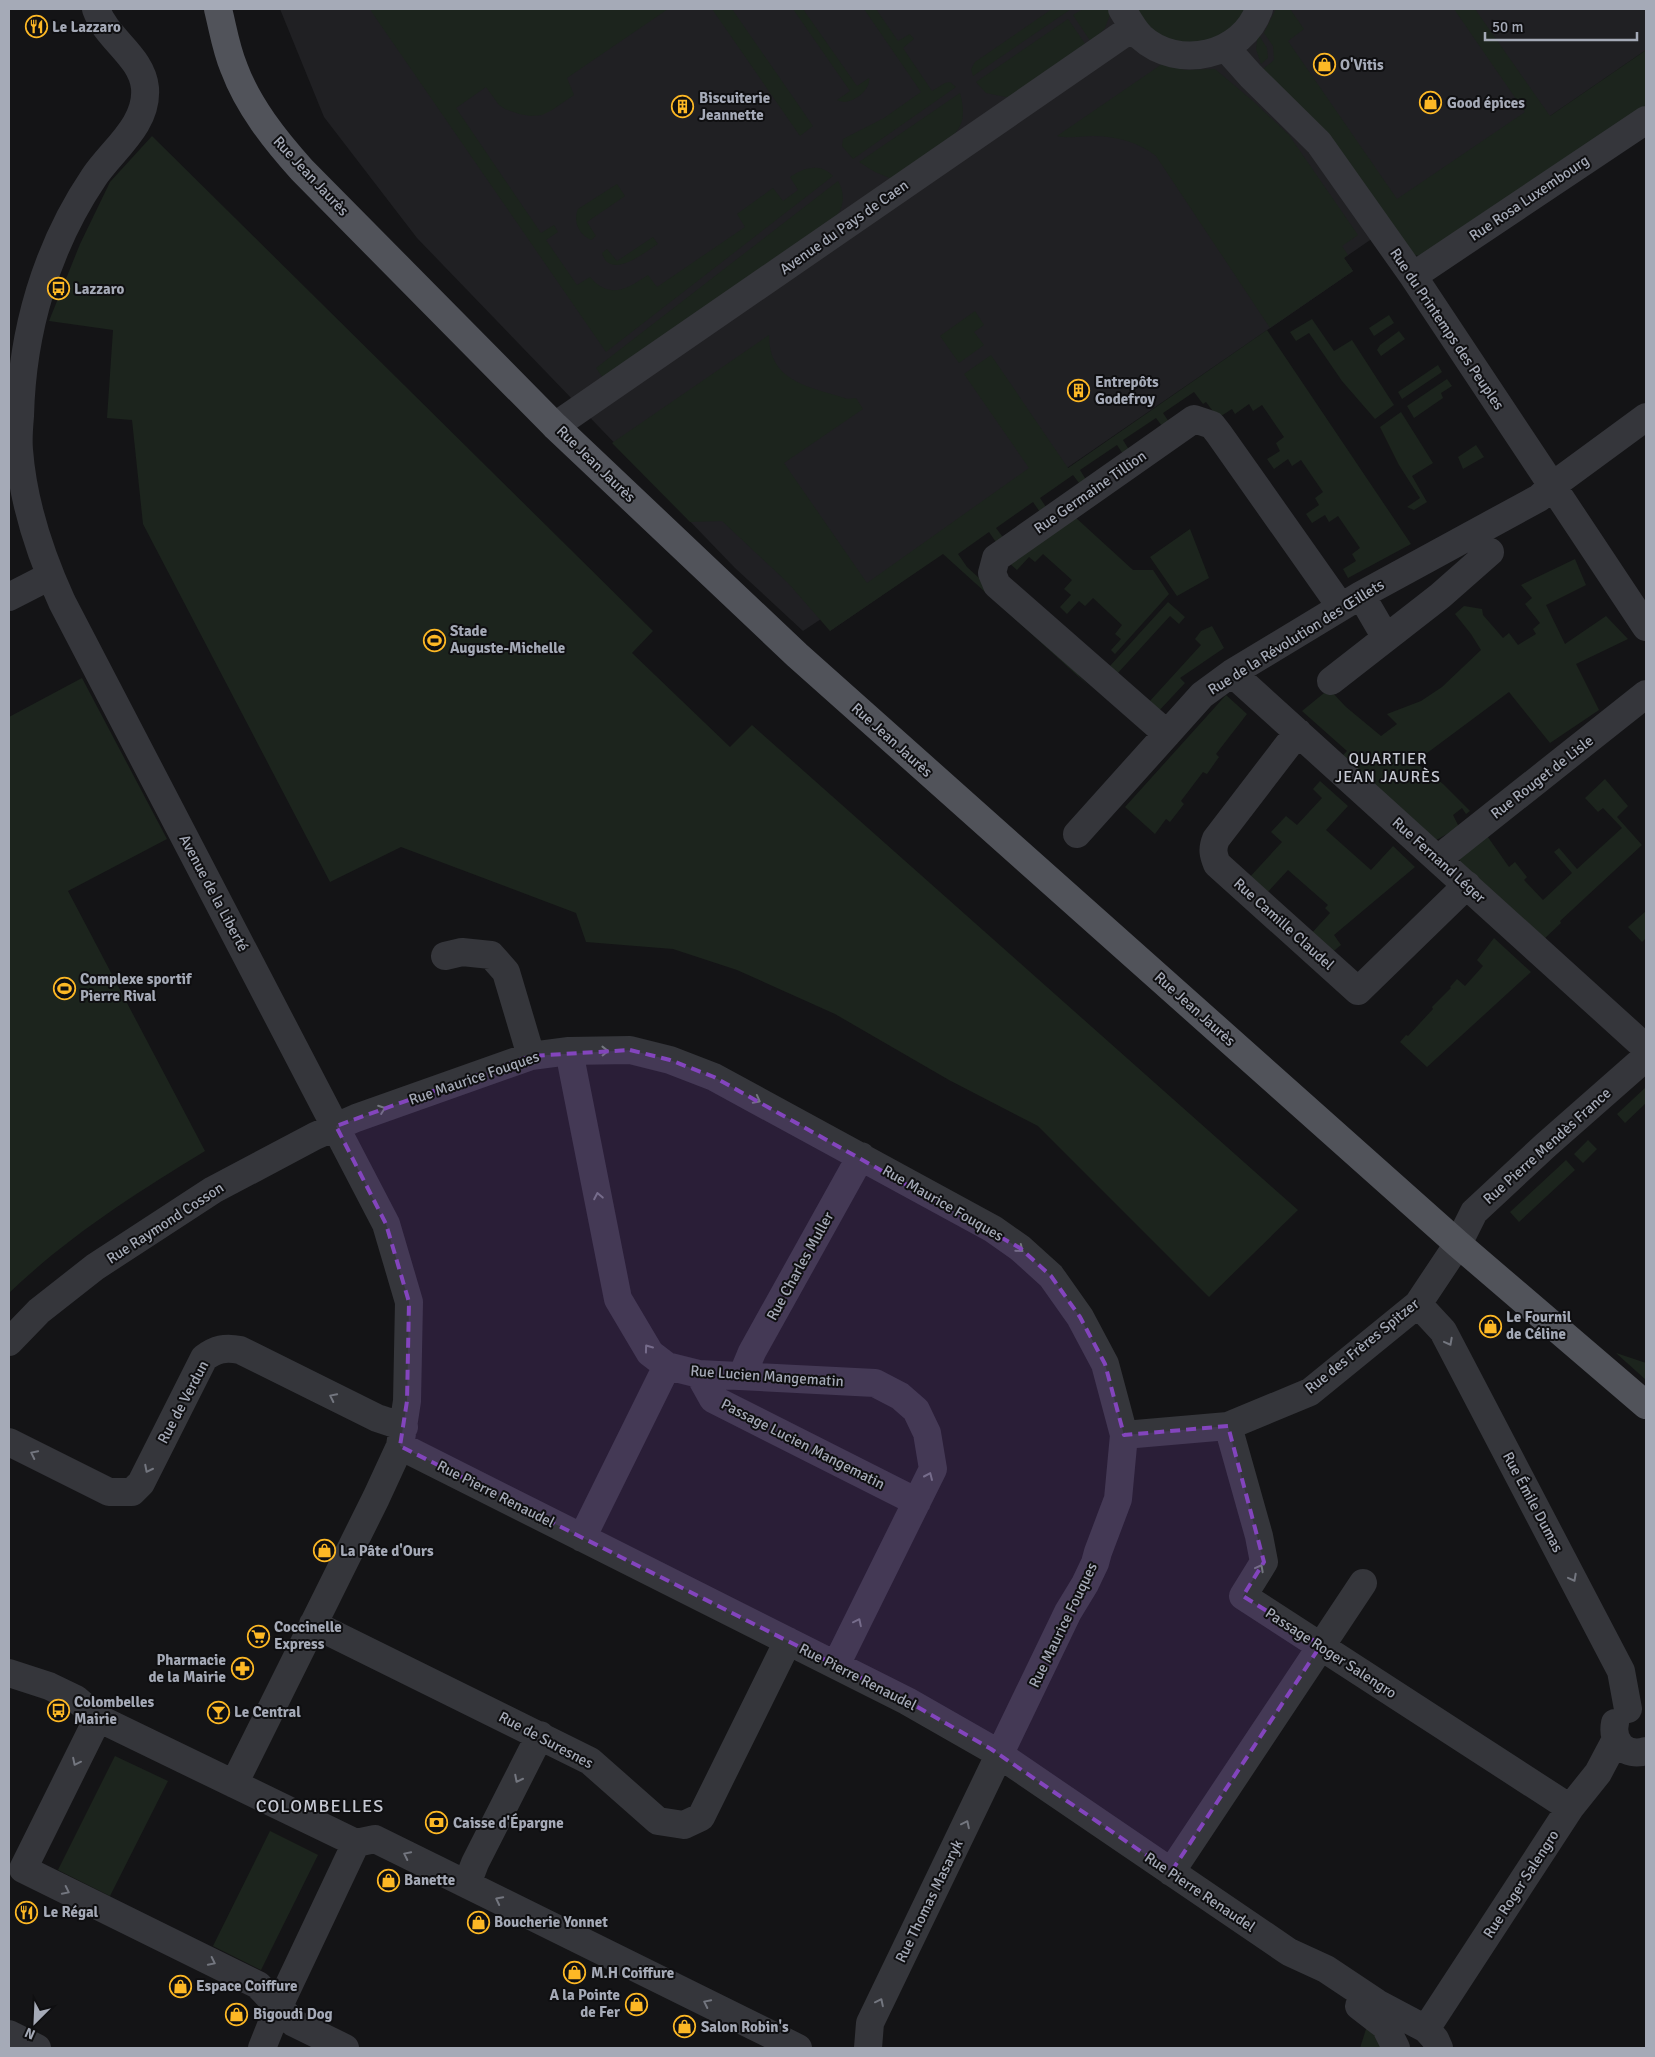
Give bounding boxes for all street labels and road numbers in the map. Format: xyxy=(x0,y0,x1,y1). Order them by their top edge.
street label: Rue Jean Jaurès xyxy=(269,132,353,220)
street label: Rue Rosa Luxembourg xyxy=(1466,151,1592,245)
street label: Avenue du Pays de Caen xyxy=(776,176,912,278)
street label: Rue du Printemps des Peuples xyxy=(1386,245,1508,414)
street label: Rue Jean Jaurès xyxy=(553,422,639,506)
street label: Rue Germaine Tillion xyxy=(1030,446,1150,538)
street label: Rue de la Révolution des Œillets xyxy=(1205,575,1388,699)
street label: Rue Jean Jaurès xyxy=(848,699,936,781)
street label: Rue Rouget de Lisle xyxy=(1487,731,1597,823)
street label: Rue Fernand Léger xyxy=(1389,813,1490,907)
street label: Avenue de la Liberté xyxy=(176,831,252,955)
street label: Rue Camille Claudel xyxy=(1230,874,1338,974)
street label: Rue Jean Jaurès xyxy=(1151,968,1239,1050)
street label: Rue Maurice Fouques xyxy=(406,1047,542,1109)
street label: Rue Pierre Mendès France xyxy=(1479,1084,1615,1208)
street label: Rue Maurice Fouques xyxy=(879,1161,1007,1245)
street label: Rue Raymond Cosson xyxy=(103,1178,227,1268)
street label: Rue Charles Muller xyxy=(763,1208,838,1323)
street label: Rue des Frères Spitzer xyxy=(1302,1294,1423,1397)
street label: Rue de Verdun xyxy=(154,1357,212,1447)
street label: Rue Lucien Mangematin xyxy=(690,1362,844,1390)
street label: Passage Lucien Mangematin xyxy=(718,1395,888,1493)
street label: Rue Émile Dumas xyxy=(1499,1448,1568,1556)
street label: Rue Pierre Renaudel xyxy=(434,1457,558,1531)
street label: Rue Maurice Fouques xyxy=(1025,1559,1101,1690)
street label: Passage Roger Salengro xyxy=(1262,1604,1400,1702)
street label: Rue Pierre Renaudel xyxy=(796,1640,920,1714)
street label: Rue de Suresnes xyxy=(496,1708,597,1773)
street label: Rue Roger Salengro xyxy=(1479,1826,1563,1941)
street label: Rue Thomas Masaryk xyxy=(891,1836,967,1966)
street label: Rue Pierre Renaudel xyxy=(1141,1848,1259,1936)

